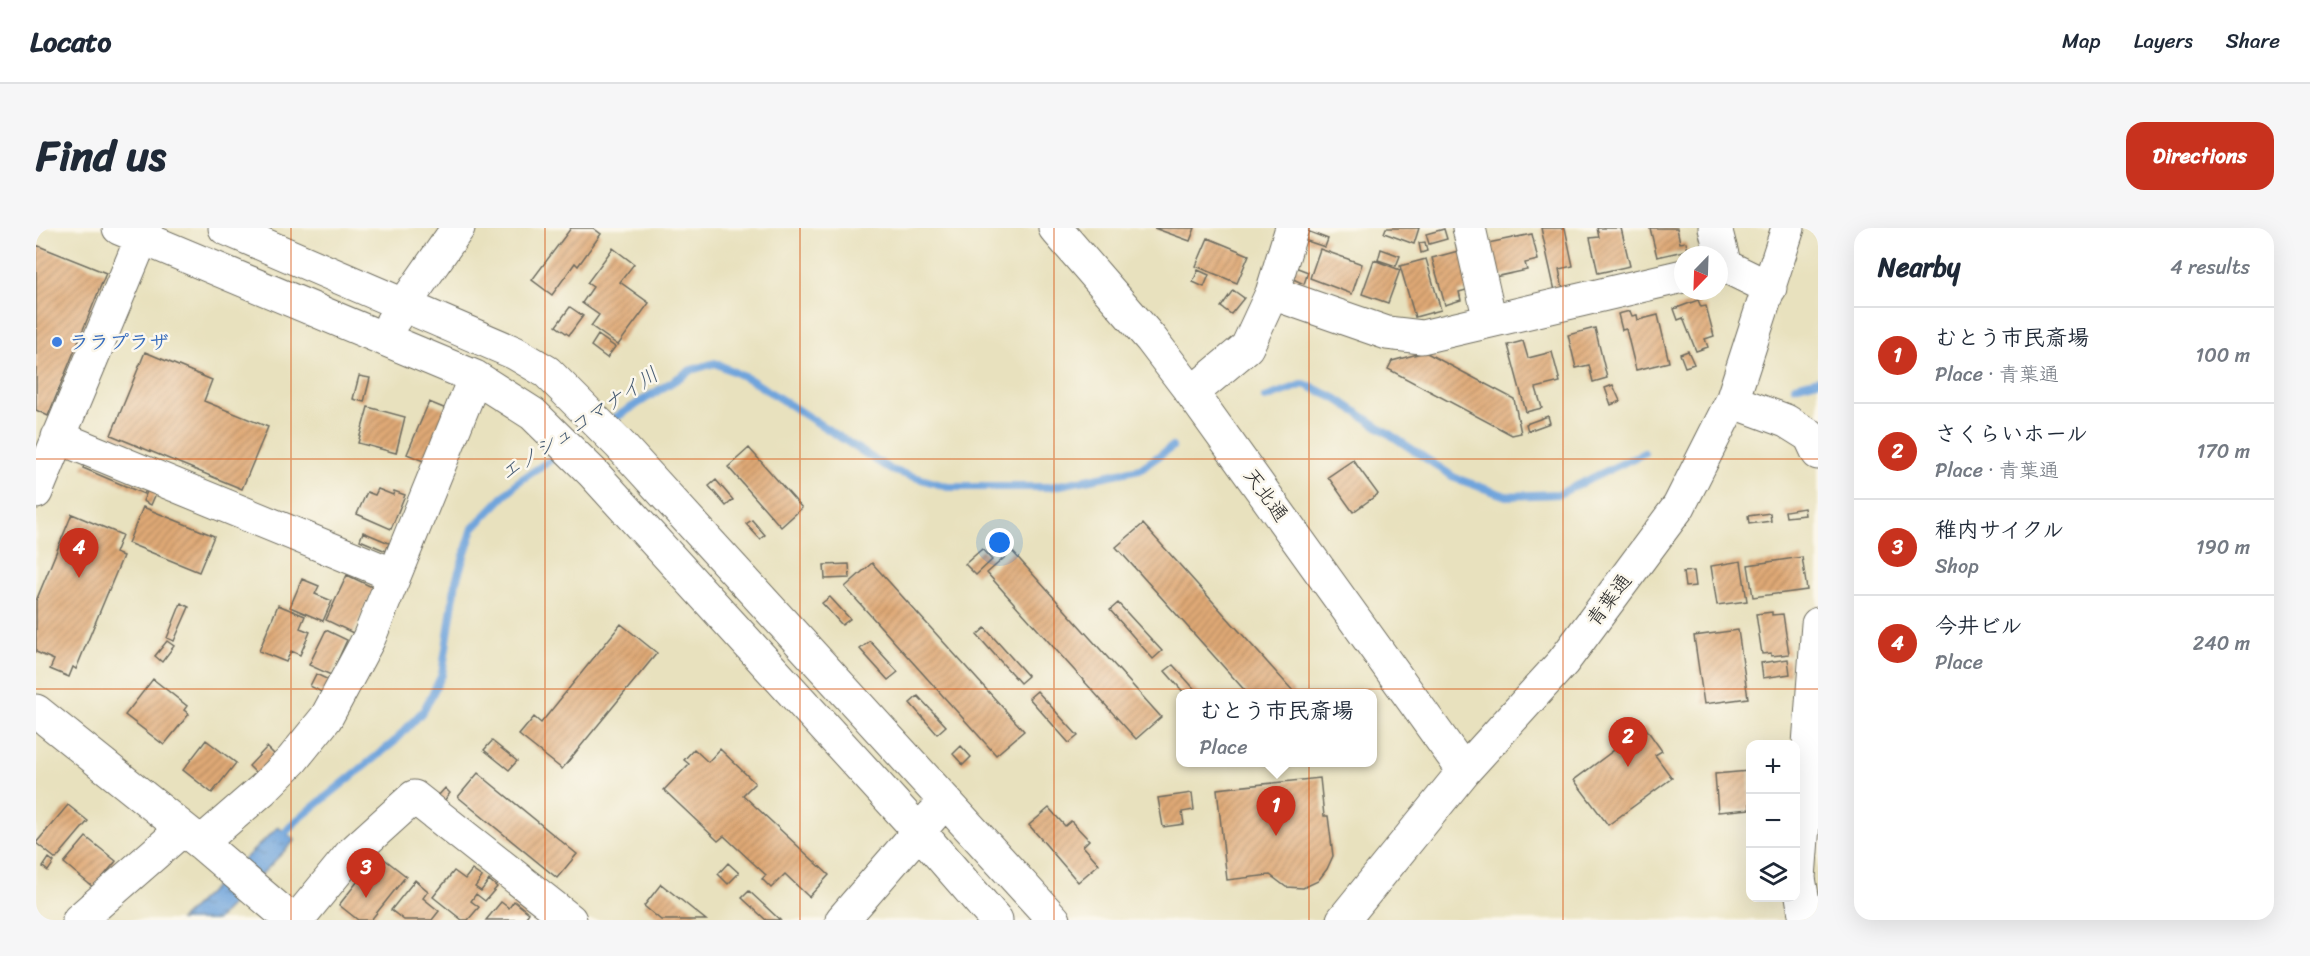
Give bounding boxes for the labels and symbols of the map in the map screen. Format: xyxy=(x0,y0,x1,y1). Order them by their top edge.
north arrow xyxy=(1674,246,1728,300)
place label: ララプラザ xyxy=(69,325,169,360)
marker: ララプラザ xyxy=(50,335,64,349)
water label: エノシュコマナイ川 xyxy=(491,356,667,492)
street label: 天北通 xyxy=(1234,460,1298,530)
pin: 4 xyxy=(60,528,99,578)
your location xyxy=(985,528,1014,557)
street label: 青葉通 xyxy=(1577,566,1641,634)
pin: 2 xyxy=(1608,718,1648,767)
pin: 1 xyxy=(1256,786,1296,836)
pin: 3 xyxy=(346,848,386,898)

